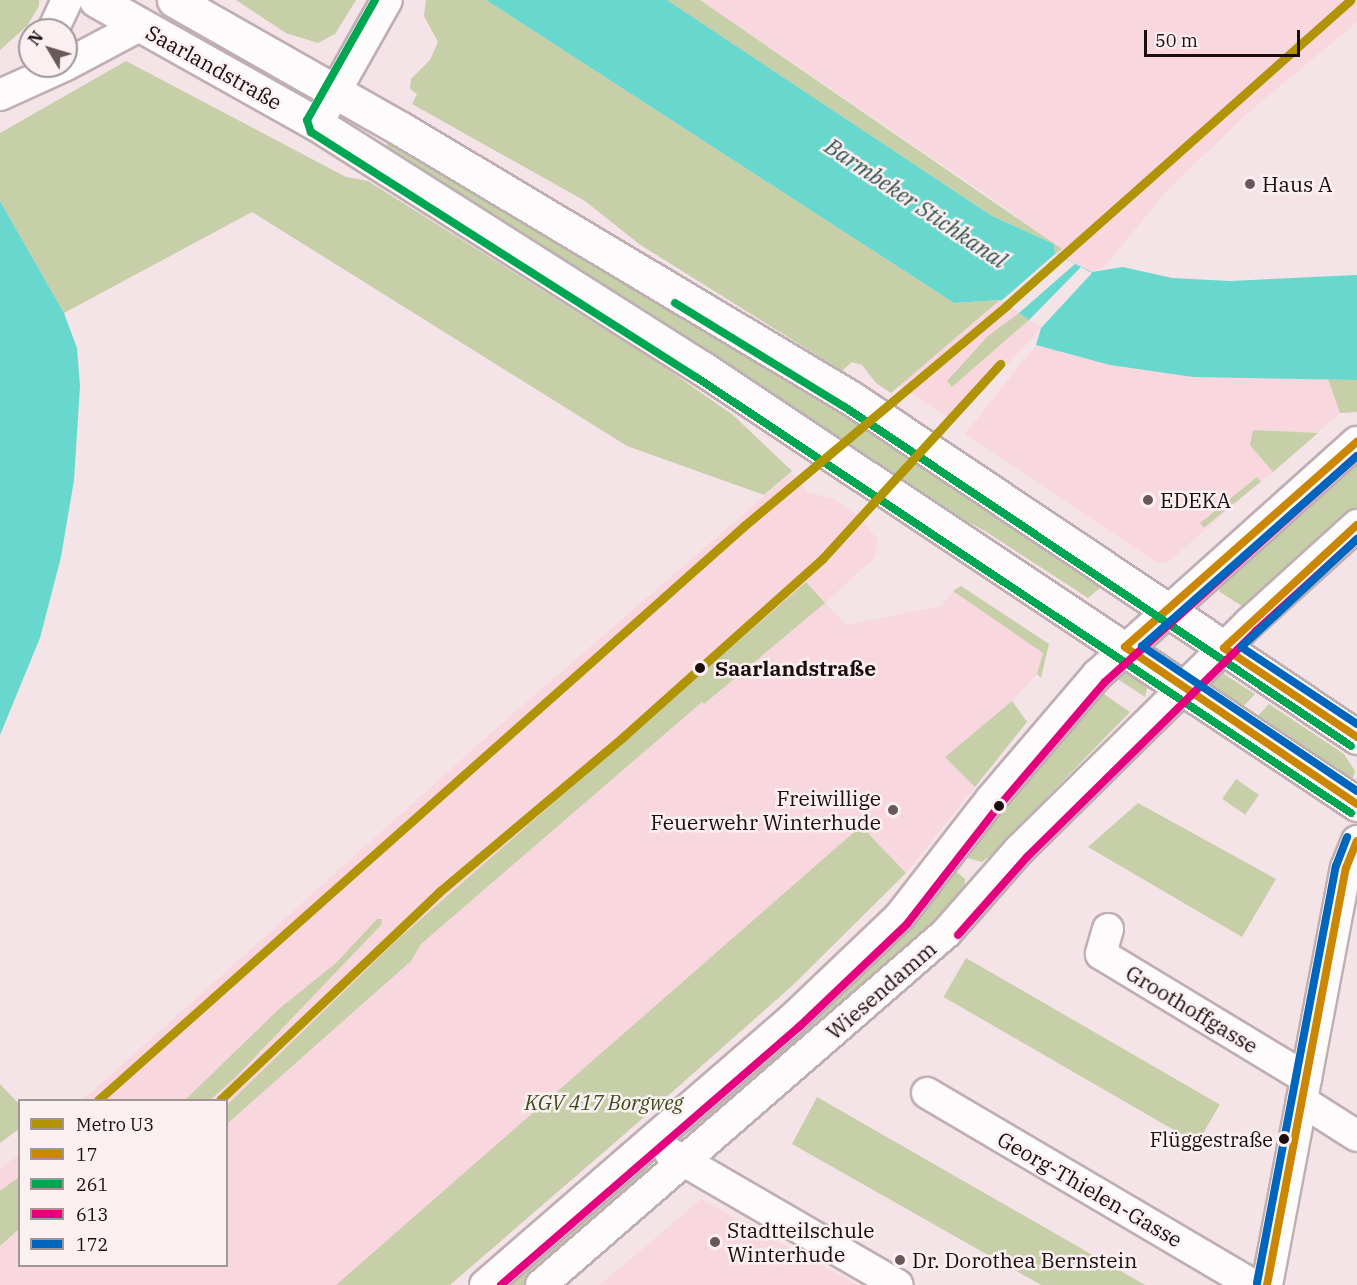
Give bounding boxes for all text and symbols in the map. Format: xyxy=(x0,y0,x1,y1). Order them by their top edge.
north arrow xyxy=(18,18,78,78)
scale bar xyxy=(1147,18,1303,56)
street label: Saarlandstraße xyxy=(142,19,286,115)
text: N xyxy=(24,27,47,49)
text: 50 m xyxy=(1155,29,1198,52)
water label: Barmbeker Stichkanal xyxy=(820,133,1012,273)
place label: Haus A xyxy=(1262,171,1332,197)
marker: Haus A xyxy=(1243,177,1257,191)
place label: EDEKA xyxy=(1160,487,1231,513)
marker: EDEKA xyxy=(1141,493,1155,507)
place label: Saarlandstraße xyxy=(715,655,876,681)
marker: Saarlandstraße xyxy=(690,658,710,678)
place label: Freiwillige Feuerwehr Winterhude xyxy=(650,785,881,835)
unlabelled marker xyxy=(993,800,1005,812)
marker: Freiwillige Feuerwehr Winterhude xyxy=(886,803,900,817)
street label: Wiesendamm xyxy=(821,936,941,1044)
street label: Groothoffgasse xyxy=(1121,960,1263,1058)
park label: KGV 417 Borgweg xyxy=(525,1089,683,1115)
legend xyxy=(18,1099,228,1267)
text: Metro U3 xyxy=(76,1113,154,1136)
street label: Georg-Thielen-Gasse xyxy=(993,1126,1187,1252)
place label: Flüggestraße xyxy=(1150,1127,1273,1151)
marker: Flüggestraße xyxy=(1278,1133,1290,1145)
text: 17 xyxy=(76,1143,98,1166)
text: 261 xyxy=(76,1173,108,1196)
text: 613 xyxy=(76,1203,108,1226)
place label: Stadtteilschule Winterhude xyxy=(727,1217,875,1267)
text: 172 xyxy=(76,1233,108,1256)
marker: Stadtteilschule Winterhude xyxy=(708,1235,722,1249)
place label: Dr. Dorothea Bernstein xyxy=(912,1247,1138,1273)
marker: Dr. Dorothea Bernstein xyxy=(893,1253,907,1267)

